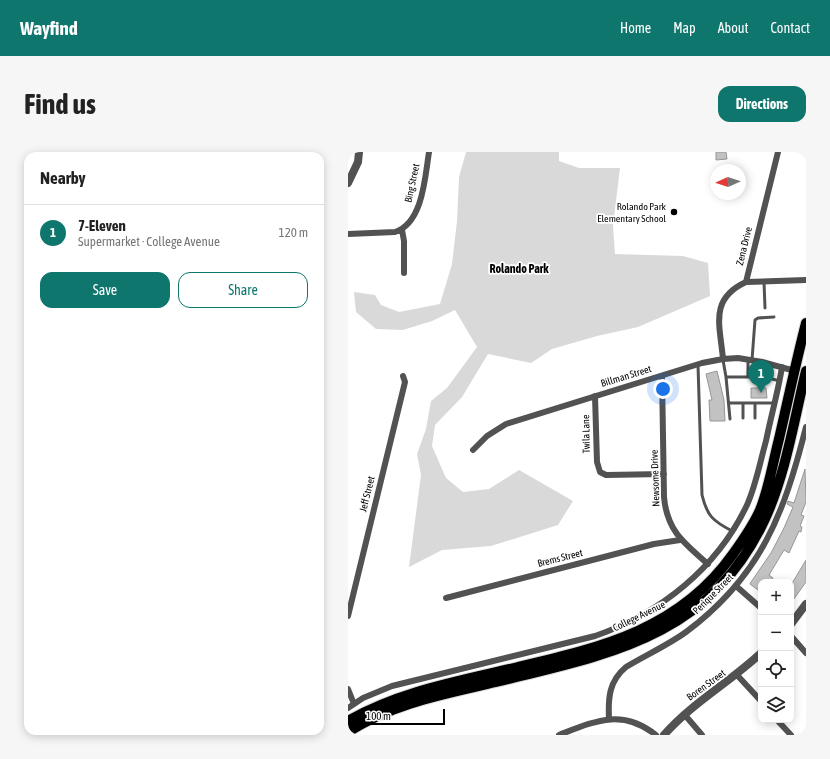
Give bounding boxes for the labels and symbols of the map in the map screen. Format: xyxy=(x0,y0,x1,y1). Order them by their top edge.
street label: Bing Street xyxy=(403,162,422,203)
north arrow xyxy=(710,164,746,200)
place label: Rolando Park Elementary School xyxy=(597,201,667,224)
marker: Rolando Park Elementary School xyxy=(669,207,679,217)
street label: Zena Drive xyxy=(734,225,754,266)
district label: Rolando Park xyxy=(489,262,549,276)
pin: 1 xyxy=(748,360,774,393)
street label: Billman Street xyxy=(599,363,653,389)
your location xyxy=(653,379,673,399)
street label: Twila Lane xyxy=(580,414,592,454)
street label: Newsome Drive xyxy=(648,449,661,507)
street label: Jeff Street xyxy=(357,475,377,513)
street label: Brems Street xyxy=(536,547,584,569)
street label: Perique Street xyxy=(691,572,735,616)
street label: College Avenue xyxy=(611,598,667,633)
street label: Boren Street xyxy=(685,667,728,703)
scale bar xyxy=(360,707,445,726)

